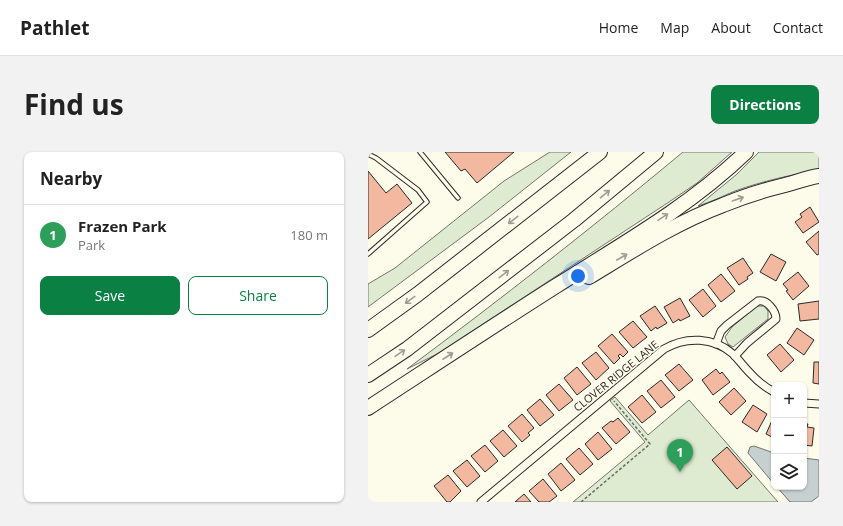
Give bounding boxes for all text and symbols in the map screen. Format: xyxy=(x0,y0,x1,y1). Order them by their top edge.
text: Pathlet xyxy=(20,15,89,41)
text: Home xyxy=(599,18,638,37)
text: Map xyxy=(660,18,689,37)
text: About xyxy=(711,18,751,37)
text: Contact xyxy=(773,18,823,37)
text: Find us xyxy=(24,85,124,123)
button: Directions xyxy=(711,85,819,124)
text: Nearby xyxy=(40,167,102,190)
one-way arrow xyxy=(600,189,611,198)
one-way arrow xyxy=(732,195,744,203)
one-way arrow xyxy=(658,213,669,221)
text: Frazen Park xyxy=(78,216,167,236)
one-way arrow xyxy=(507,216,518,224)
text: 1 xyxy=(49,226,57,244)
text: 180 m xyxy=(290,226,328,244)
text: Park xyxy=(78,236,105,254)
one-way arrow xyxy=(616,252,628,260)
your location xyxy=(568,266,588,286)
one-way arrow xyxy=(498,270,509,279)
button: Save xyxy=(40,276,180,315)
button: Share xyxy=(188,276,328,315)
one-way arrow xyxy=(405,296,416,304)
street label: CLOVER RIDGE LANE xyxy=(570,337,661,415)
one-way arrow xyxy=(395,349,406,358)
one-way arrow xyxy=(442,352,453,360)
map controls xyxy=(771,382,807,490)
button: + xyxy=(771,382,807,418)
button: − xyxy=(771,418,807,454)
pin: 1 xyxy=(667,439,693,472)
button: layers xyxy=(771,454,807,490)

